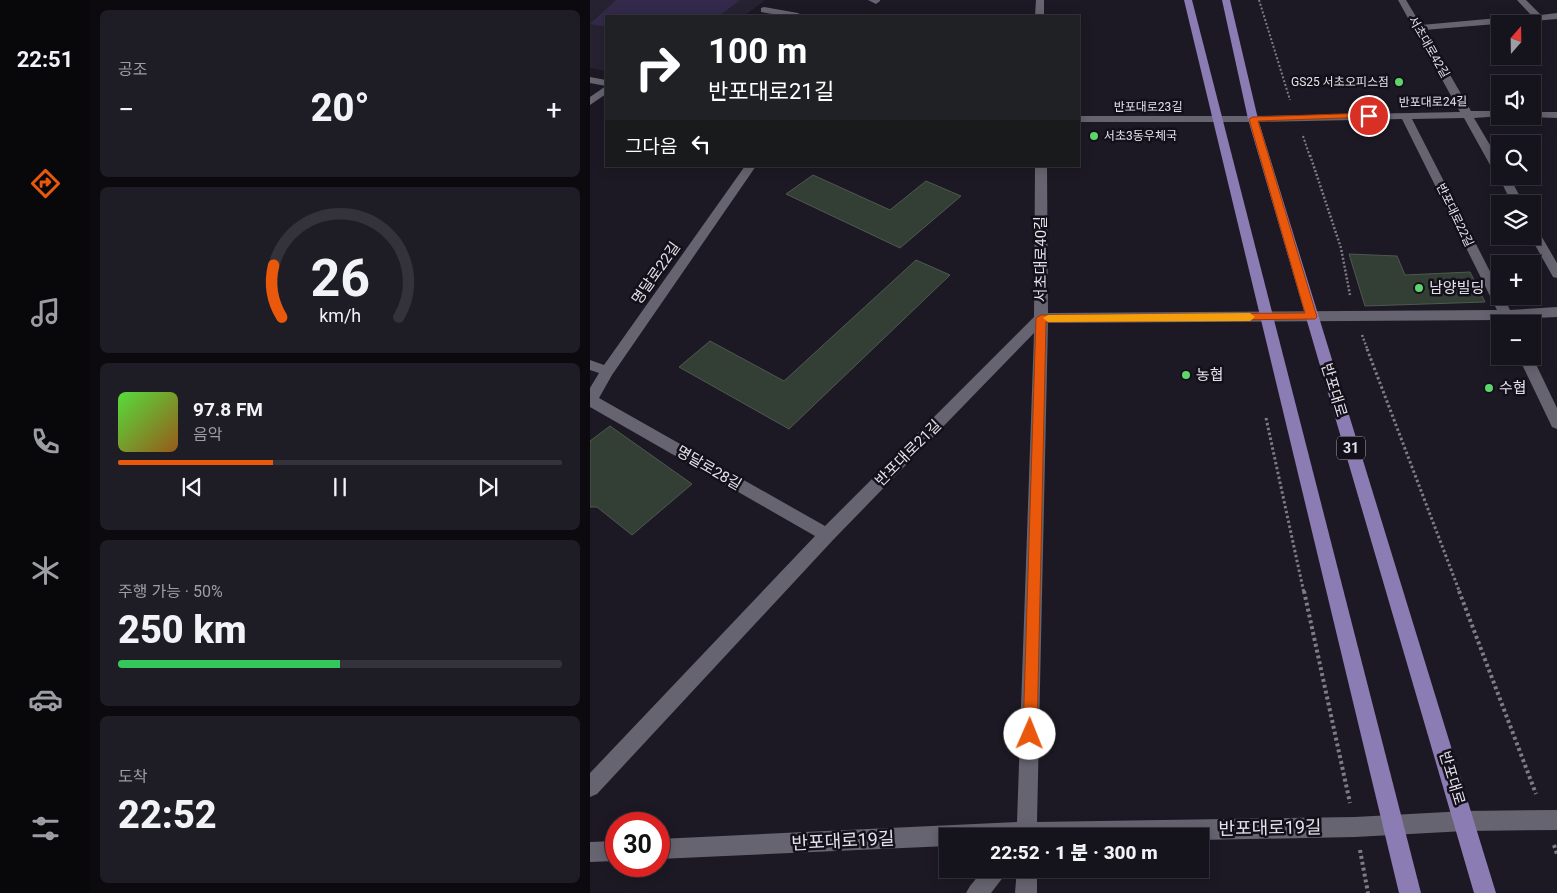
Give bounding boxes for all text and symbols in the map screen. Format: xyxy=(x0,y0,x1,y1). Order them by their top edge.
street label: 서초대로42길 xyxy=(1406,14,1452,80)
north arrow xyxy=(1491,15,1541,65)
map controls xyxy=(1491,15,1541,365)
text: 100 m xyxy=(708,31,807,72)
icon: right xyxy=(625,35,690,100)
text: 22:51 xyxy=(17,47,73,72)
text: 공조 xyxy=(118,60,147,79)
place label: GS25 서초오피스점 xyxy=(1291,75,1389,89)
button: sound xyxy=(1491,75,1541,125)
marker: GS25 서초오피스점 xyxy=(1393,76,1405,88)
text: 반포대로21길 xyxy=(708,79,834,104)
text: 20° xyxy=(311,86,369,130)
text: − xyxy=(118,93,134,126)
text: + xyxy=(546,93,562,126)
street label: 반포대로24길 xyxy=(1399,94,1467,110)
pin xyxy=(1348,95,1390,137)
street label: 반포대로23길 xyxy=(1114,100,1182,114)
icon: arrive xyxy=(1355,102,1383,130)
place label: 서초3동우체국 xyxy=(1104,129,1177,143)
icon: left xyxy=(687,130,715,158)
marker: 서초3동우체국 xyxy=(1088,130,1100,142)
text: 그다음 xyxy=(625,135,677,158)
button: search xyxy=(1491,135,1541,185)
icon: directions xyxy=(28,166,63,201)
street label: 반포대로22길 xyxy=(1434,181,1476,249)
button: layers xyxy=(1491,195,1541,245)
street label: 서초대로40길 xyxy=(1032,216,1050,302)
street label: 명달로22길 xyxy=(628,238,684,308)
text: 26 xyxy=(310,248,370,309)
button: + xyxy=(1491,255,1541,305)
place label: 남양빌딩 xyxy=(1429,279,1484,297)
marker: 남양빌딩 xyxy=(1413,282,1425,294)
icon: music xyxy=(28,295,63,330)
text: km/h xyxy=(319,305,361,326)
button: − xyxy=(1491,315,1541,365)
street label: 반포대로 xyxy=(1317,361,1351,419)
place label: 농협 xyxy=(1196,366,1224,384)
marker: 농협 xyxy=(1180,369,1192,381)
place label: 수협 xyxy=(1499,379,1527,397)
marker: 수협 xyxy=(1483,382,1495,394)
text: 97.8 FM xyxy=(193,398,263,421)
street label: 반포대로21길 xyxy=(871,416,945,490)
icon: phone xyxy=(28,424,63,459)
text: 음악 xyxy=(193,425,222,444)
road number: 31 xyxy=(1337,436,1365,459)
street label: 명달로28길 xyxy=(673,442,745,494)
icon: previous xyxy=(178,473,206,501)
icon: pause xyxy=(326,473,354,501)
icon: next xyxy=(474,473,502,501)
icon: climate xyxy=(28,553,63,588)
text: 주행 가능 · 50% xyxy=(118,582,223,601)
text: 250 km xyxy=(118,608,247,652)
icon: car xyxy=(28,682,63,717)
position arrow xyxy=(1003,707,1055,759)
street label: 반포대로 xyxy=(1435,749,1469,807)
text: 도착 xyxy=(118,767,147,786)
text: 22:52 xyxy=(118,793,217,837)
icon: filters xyxy=(28,811,63,846)
speed limit sign: 30 xyxy=(605,812,670,877)
street label: 반포대로19길 xyxy=(1218,816,1322,839)
street label: 반포대로19길 xyxy=(791,827,895,854)
text: 22:52 · 1 분 · 300 m xyxy=(990,841,1158,864)

